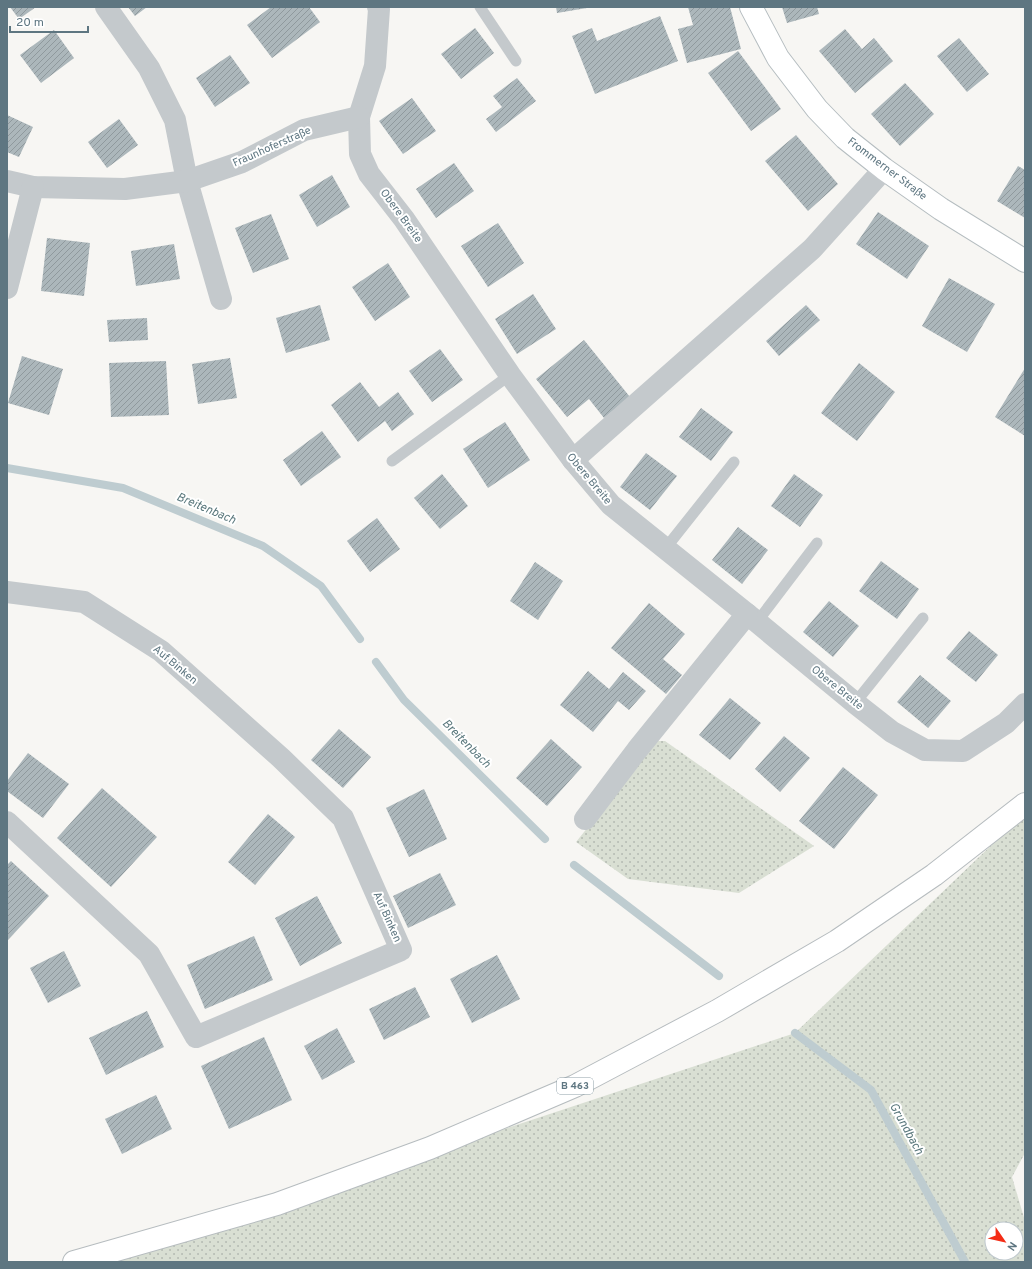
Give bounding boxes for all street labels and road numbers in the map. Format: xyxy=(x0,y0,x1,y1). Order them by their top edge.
street label: Fraunhoferstraße xyxy=(231,123,313,171)
street label: Frommerner Straße xyxy=(844,135,930,204)
street label: Obere Breite xyxy=(377,186,425,246)
street label: Obere Breite xyxy=(563,450,615,508)
street label: Auf Binken xyxy=(150,642,200,688)
street label: Obere Breite xyxy=(808,663,866,713)
street label: Auf Binken xyxy=(370,890,404,944)
road number: B 463 xyxy=(557,1078,593,1094)

